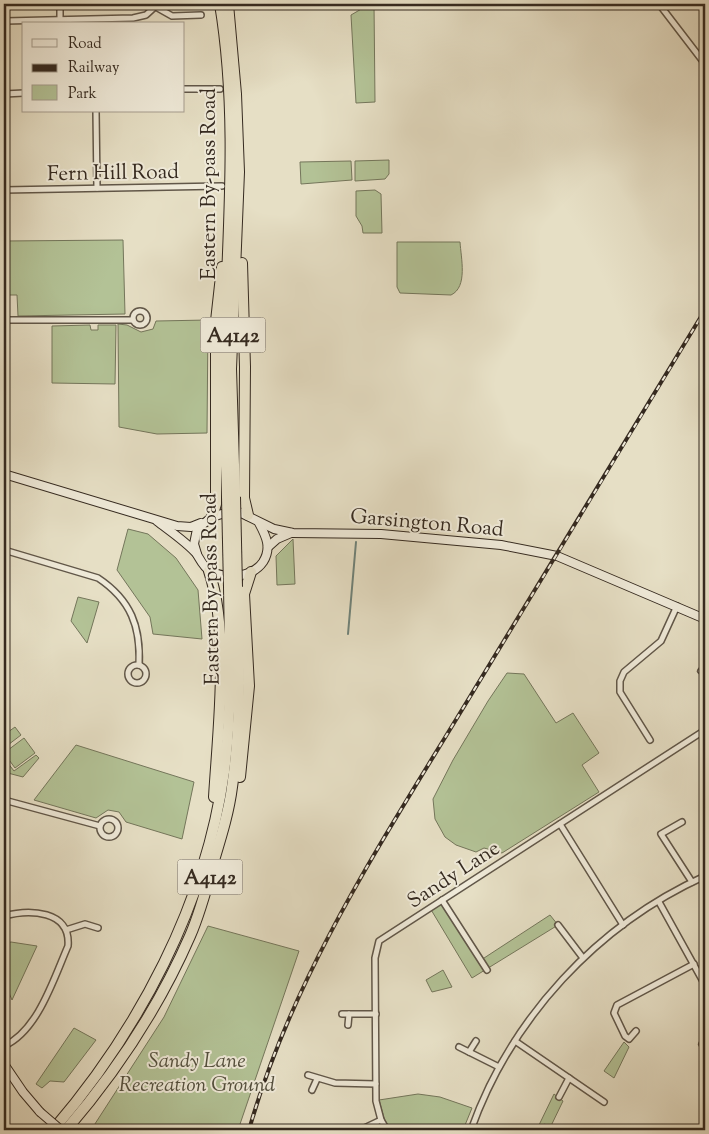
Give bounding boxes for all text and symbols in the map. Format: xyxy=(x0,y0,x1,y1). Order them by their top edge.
legend xyxy=(22,22,185,112)
text: Road xyxy=(68,34,102,55)
text: Railway xyxy=(68,58,120,79)
text: Park xyxy=(68,84,97,105)
street label: Eastern By-pass Road xyxy=(195,88,225,280)
street label: Fern Hill Road xyxy=(47,158,179,190)
road number: A4142 xyxy=(200,318,266,352)
street label: Eastern By-pass Road xyxy=(195,493,229,685)
street label: Garsington Road xyxy=(349,502,505,546)
street label: Sandy Lane xyxy=(402,834,506,917)
road number: A4142 xyxy=(178,860,242,894)
park label: Sandy Lane Recreation Ground xyxy=(119,1047,276,1101)

